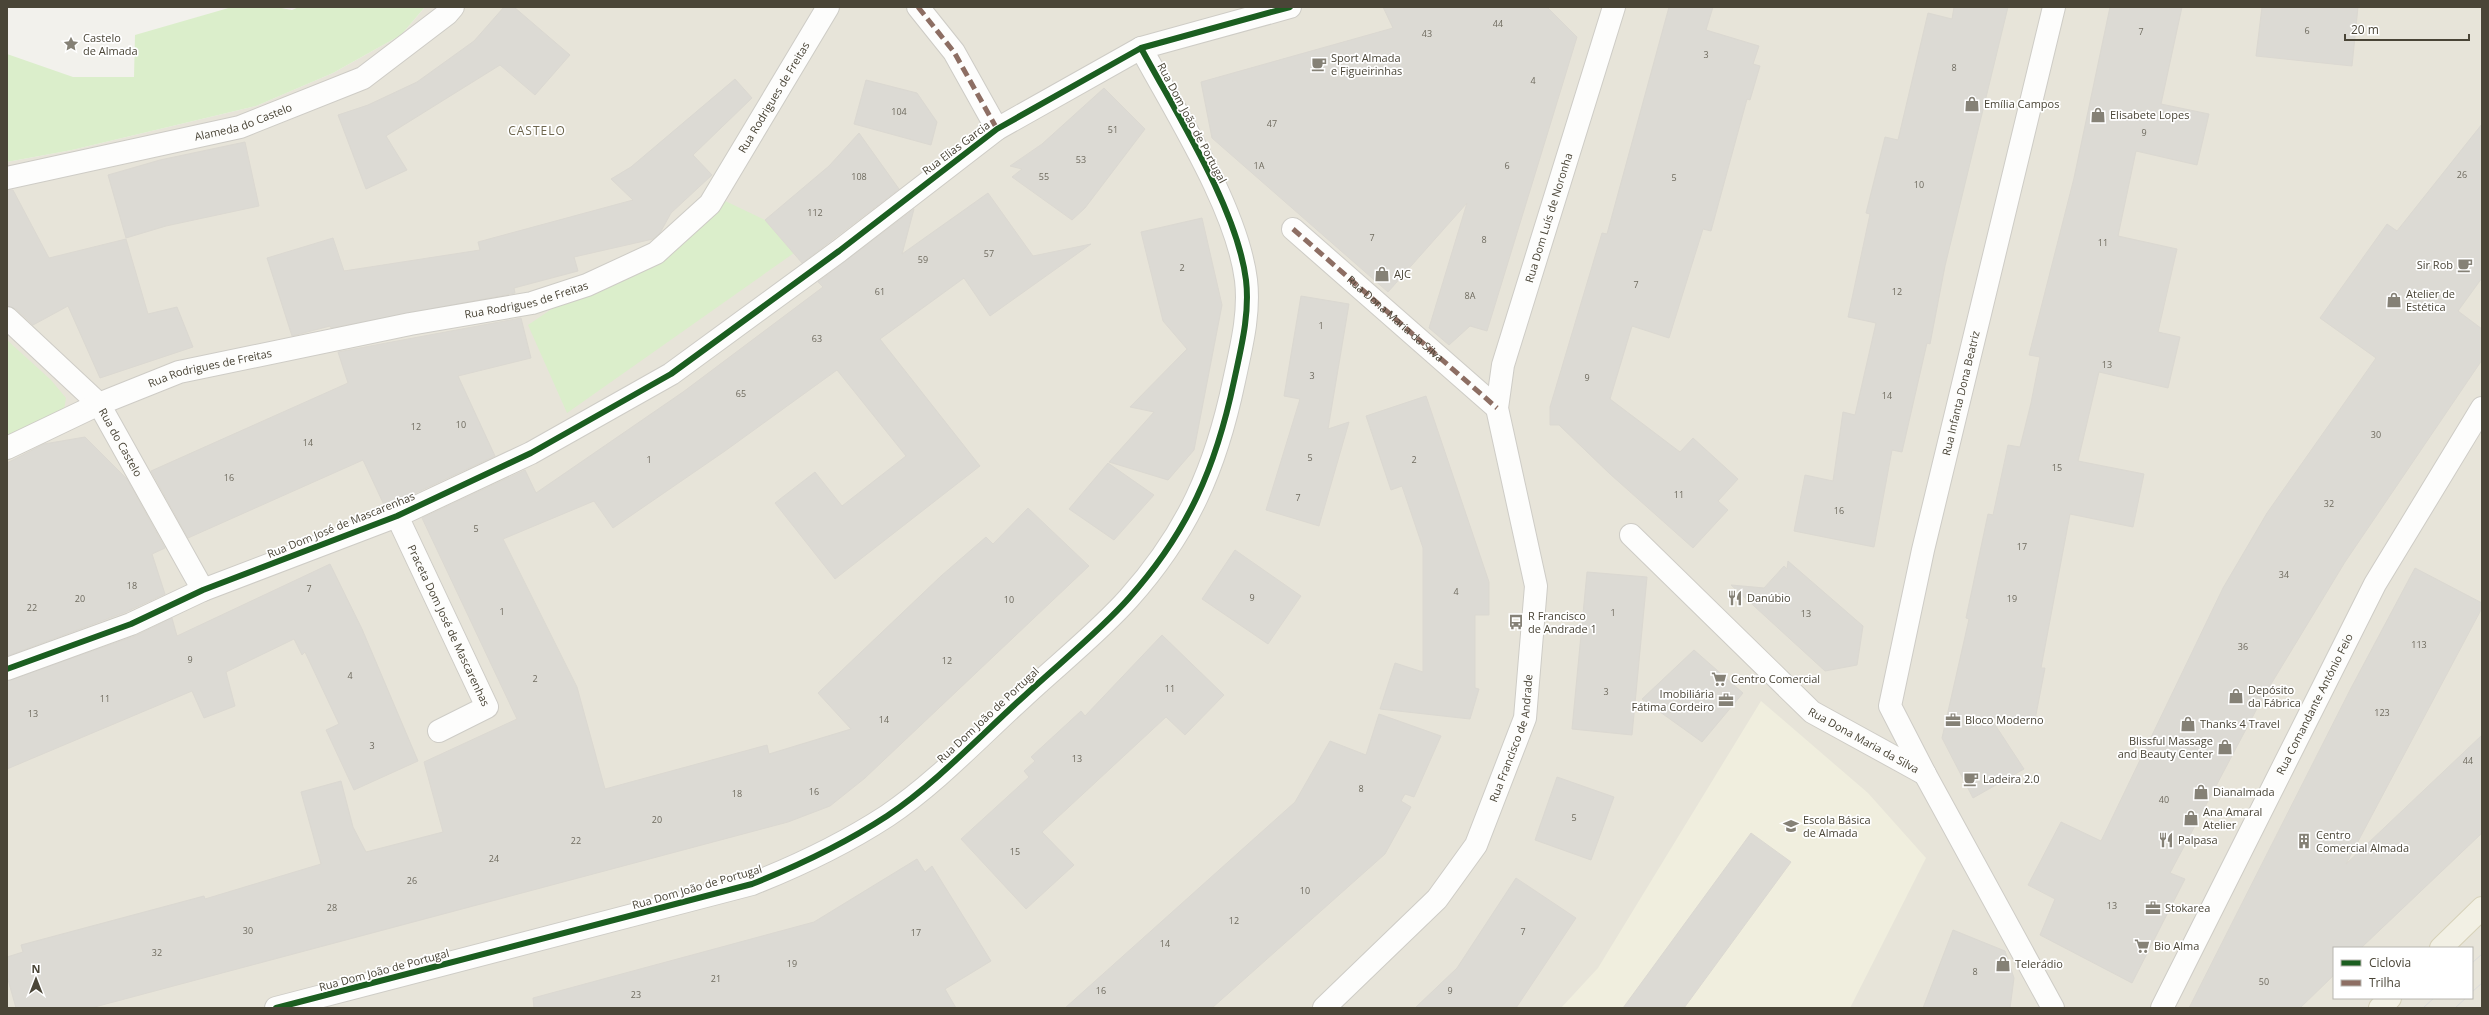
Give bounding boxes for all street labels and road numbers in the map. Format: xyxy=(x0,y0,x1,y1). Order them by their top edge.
street label: Rua Rodrigues de Freitas xyxy=(734,39,813,156)
street label: Rua Dom João de Portugal xyxy=(1154,60,1231,186)
street label: Alameda do Castelo xyxy=(193,99,294,144)
street label: Rua Elias Garcia xyxy=(919,117,993,178)
street label: Rua Dom Luís de Noronha xyxy=(1521,151,1575,284)
street label: Rua Dona Maria da Silva xyxy=(1344,272,1447,365)
street label: Rua Rodrigues de Freitas xyxy=(463,277,590,322)
street label: Rua Infanta Dona Beatriz xyxy=(1938,329,1983,457)
street label: Rua Rodrigues de Freitas xyxy=(146,345,273,391)
street label: Rua do Castelo xyxy=(96,405,146,480)
street label: Rua Dom José de Mascarenhas xyxy=(265,488,417,561)
street label: Praceta Dom José de Mascarenhas xyxy=(404,542,494,709)
street label: Rua Comandante António Feio xyxy=(2272,630,2356,777)
street label: Rua Dom João de Portugal xyxy=(933,663,1042,766)
street label: Rua Francisco de Andrade xyxy=(1485,673,1536,804)
street label: Rua Dona Maria da Silva xyxy=(1806,703,1922,776)
street label: Rua Dom João de Portugal xyxy=(630,861,763,912)
street label: Rua Dom João de Portugal xyxy=(317,945,451,994)

